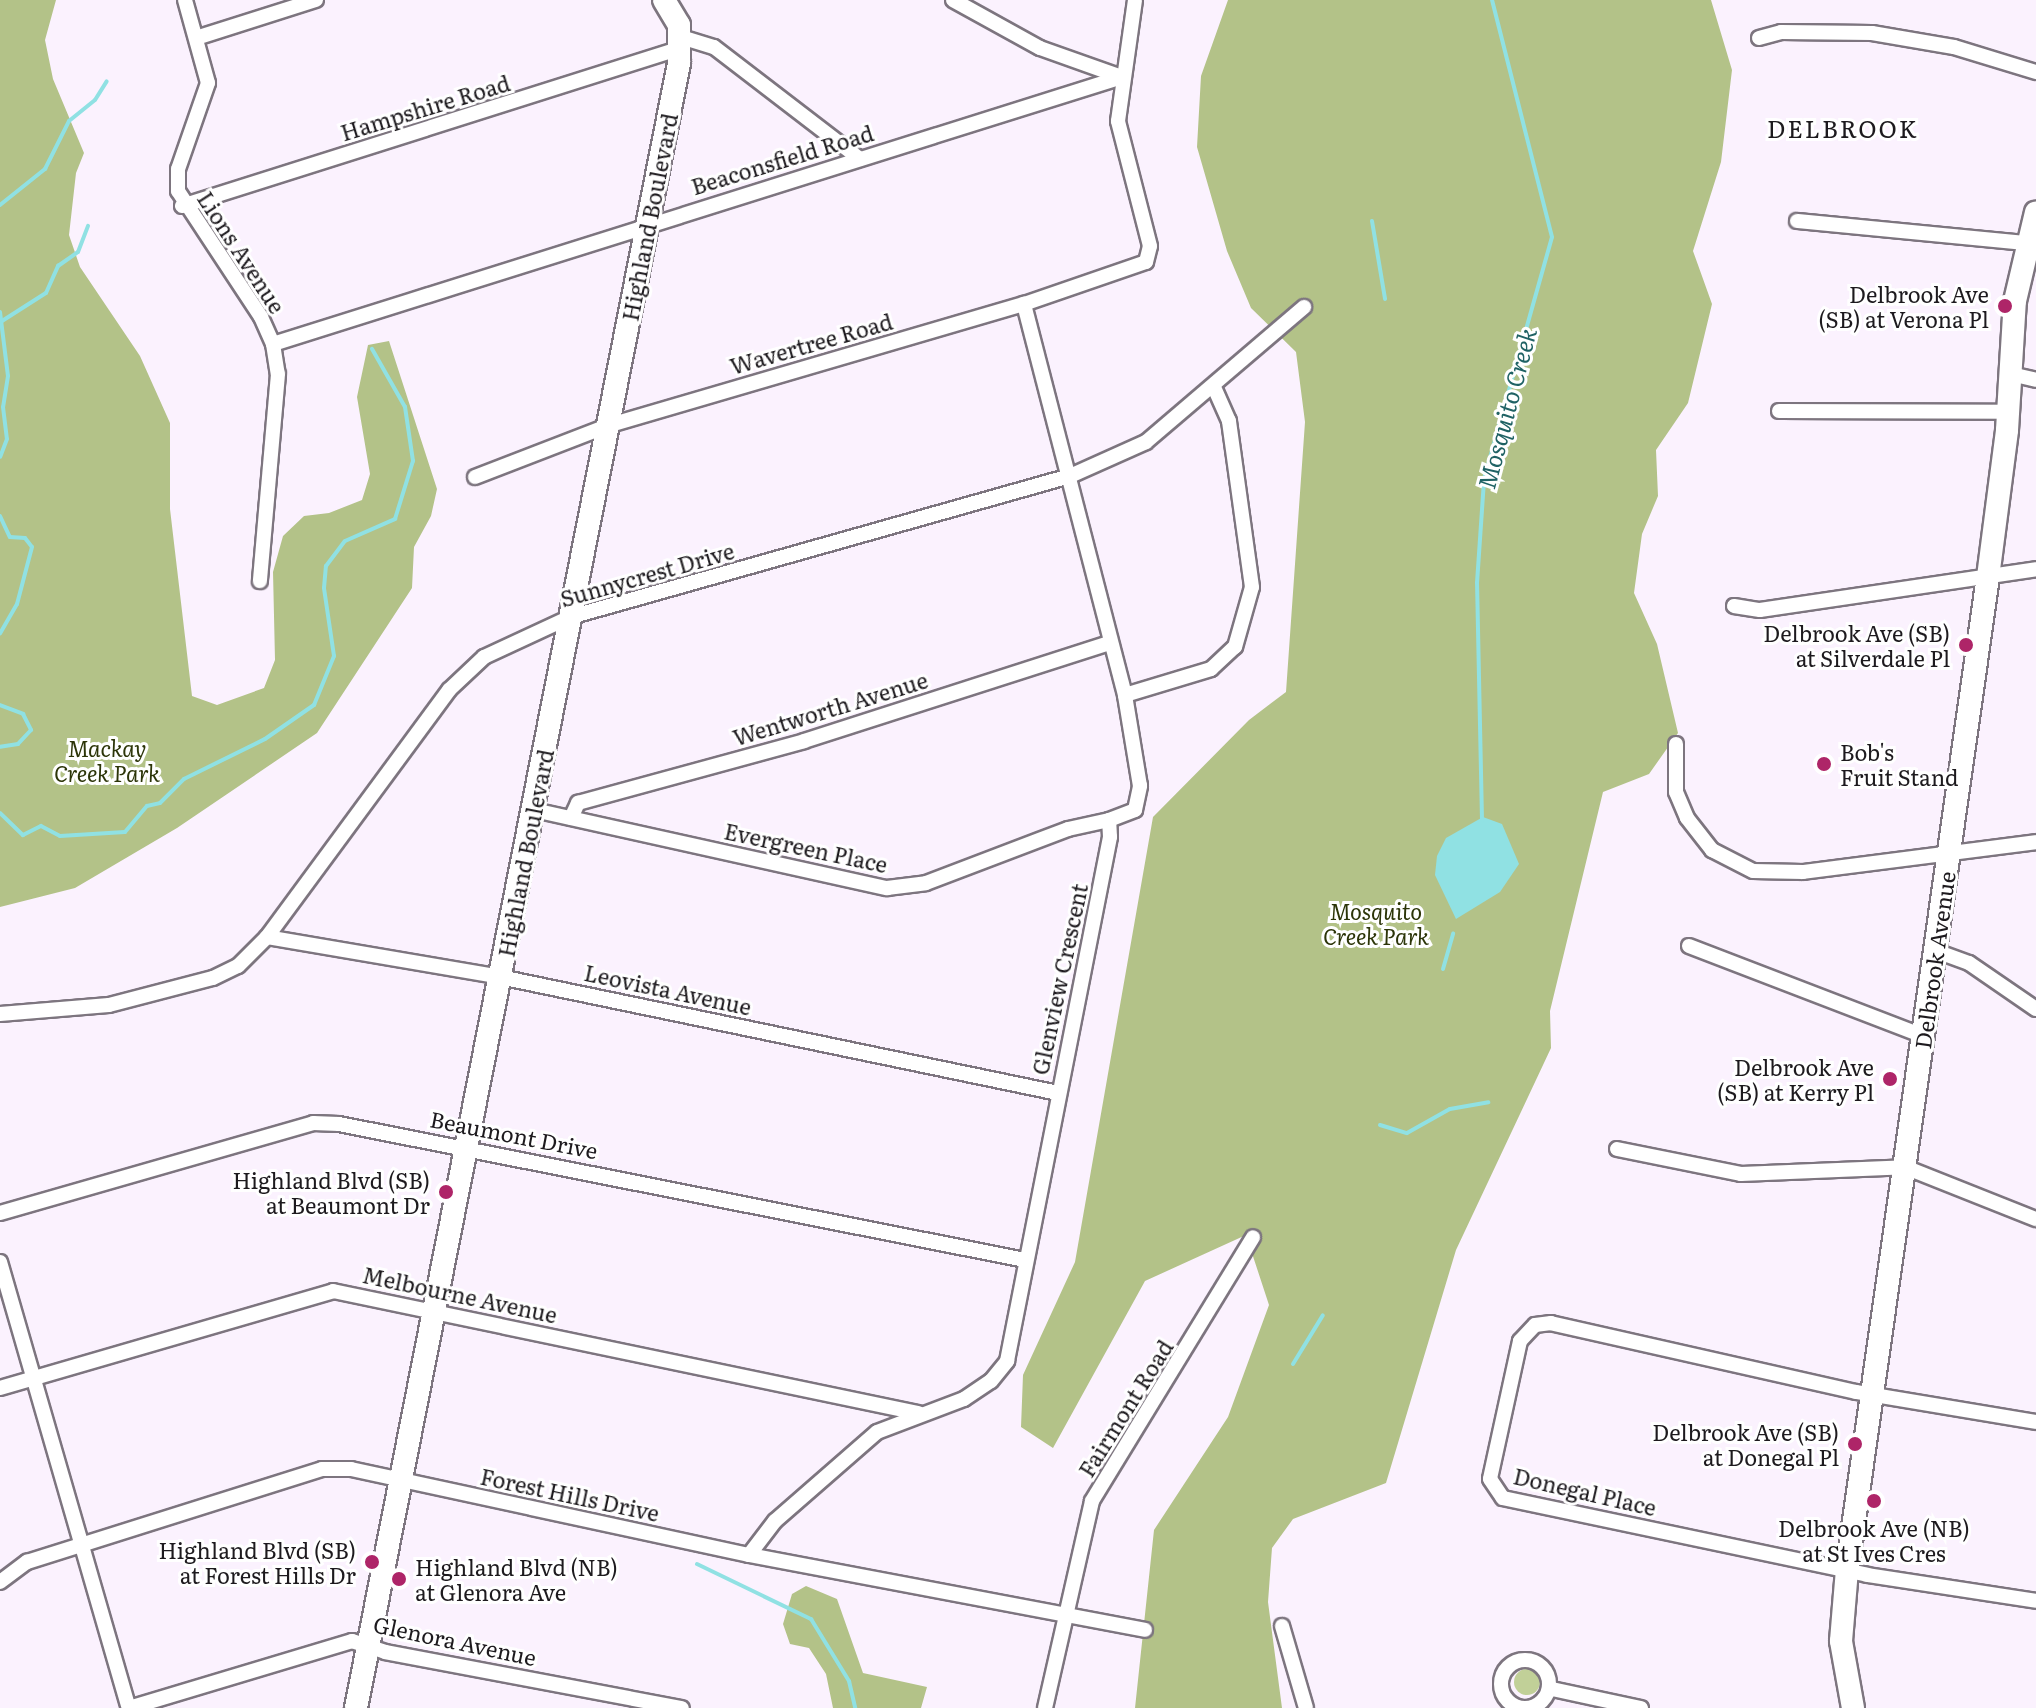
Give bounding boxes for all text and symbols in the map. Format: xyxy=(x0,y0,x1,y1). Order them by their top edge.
street label: Hampshire Road xyxy=(337,69,513,145)
street label: Highland Boulevard xyxy=(616,111,682,323)
district label: DELBROOK xyxy=(1767,114,1919,142)
street label: Beaconsfield Road xyxy=(688,119,876,199)
street label: Lions Avenue xyxy=(193,186,291,318)
place label: Delbrook Ave (SB) at Verona Pl xyxy=(1818,280,1989,332)
marker: Delbrook Ave (SB) at Verona Pl xyxy=(1996,297,2014,315)
street label: Wavertree Road xyxy=(727,307,895,379)
water label: Mosquito Creek xyxy=(1471,324,1541,492)
street label: Sunnycrest Drive xyxy=(557,537,737,611)
place label: Delbrook Ave (SB) at Silverdale Pl xyxy=(1763,619,1950,670)
marker: Delbrook Ave (SB) at Silverdale Pl xyxy=(1957,636,1975,654)
street label: Wentworth Avenue xyxy=(729,666,931,750)
park label: Mackay Creek Park xyxy=(54,734,160,786)
place label: Bob's Fruit Stand xyxy=(1840,738,1959,790)
street label: Highland Boulevard xyxy=(492,747,558,959)
marker: Bob's Fruit Stand xyxy=(1815,755,1833,773)
street label: Evergreen Place xyxy=(722,817,890,877)
street label: Delbrook Avenue xyxy=(1908,869,1960,1051)
street label: Glenview Crescent xyxy=(1026,881,1092,1077)
park label: Mosquito Creek Park xyxy=(1323,897,1429,948)
street label: Leovista Avenue xyxy=(582,958,754,1020)
place label: Delbrook Ave (SB) at Kerry Pl xyxy=(1717,1053,1874,1104)
marker: Delbrook Ave (SB) at Kerry Pl xyxy=(1881,1070,1899,1088)
street label: Beaumont Drive xyxy=(428,1105,600,1163)
place label: Highland Blvd (SB) at Beaumont Dr xyxy=(232,1166,430,1218)
marker: Highland Blvd (SB) at Beaumont Dr xyxy=(437,1183,455,1201)
street label: Melbourne Avenue xyxy=(360,1260,560,1328)
street label: Fairmont Road xyxy=(1072,1335,1178,1481)
place label: Delbrook Ave (SB) at Donegal Pl xyxy=(1652,1418,1839,1470)
marker: Delbrook Ave (SB) at Donegal Pl xyxy=(1846,1435,1864,1453)
street label: Forest Hills Drive xyxy=(478,1462,662,1526)
street label: Donegal Place xyxy=(1511,1462,1659,1520)
marker: Delbrook Ave (NB) at St Ives Cres xyxy=(1865,1492,1883,1510)
place label: Delbrook Ave (NB) at St Ives Cres xyxy=(1778,1514,1970,1566)
place label: Highland Blvd (SB) at Forest Hills Dr xyxy=(158,1536,356,1588)
marker: Highland Blvd (SB) at Forest Hills Dr xyxy=(363,1553,381,1571)
place label: Highland Blvd (NB) at Glenora Ave xyxy=(415,1553,618,1604)
marker: Highland Blvd (NB) at Glenora Ave xyxy=(390,1570,408,1588)
street label: Glenora Avenue xyxy=(371,1610,539,1670)

